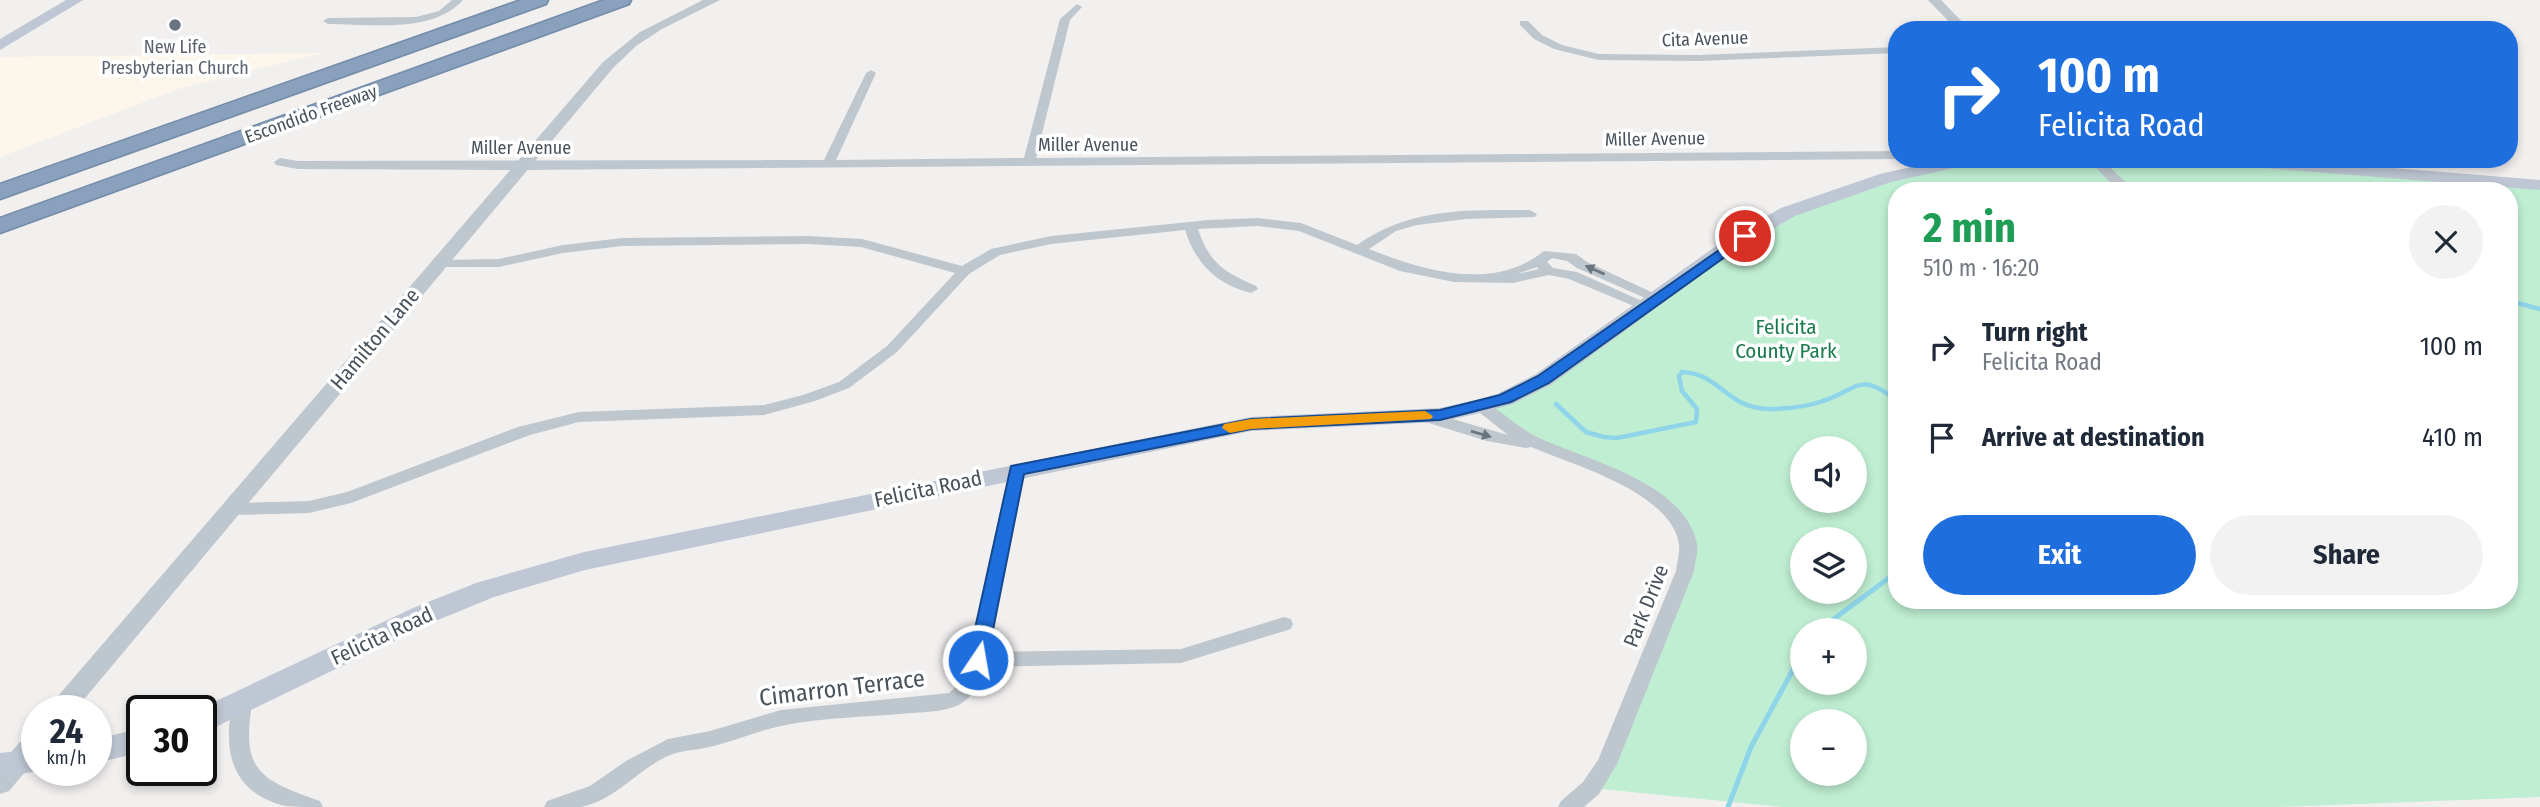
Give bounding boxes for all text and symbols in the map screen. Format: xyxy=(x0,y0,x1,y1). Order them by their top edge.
marker: New Life Presbyterian Church xyxy=(167,17,183,33)
street label: Cita Avenue xyxy=(1661,26,1749,52)
place label: New Life Presbyterian Church xyxy=(101,36,249,79)
text: 100 m xyxy=(2038,46,2160,105)
icon: right xyxy=(1923,49,2014,140)
street label: Escondido Freeway xyxy=(242,80,380,148)
text: Felicita Road xyxy=(2038,106,2205,144)
street label: Miller Avenue xyxy=(1605,127,1705,151)
street label: Miller Avenue xyxy=(1038,134,1138,156)
street label: Miller Avenue xyxy=(471,137,571,159)
text: 2 min xyxy=(1923,203,2016,253)
button: close xyxy=(2409,205,2483,279)
pin xyxy=(1715,206,1775,266)
icon: arrive xyxy=(1726,217,1764,255)
text: 510 m · 16:20 xyxy=(1923,254,2040,282)
one-way arrow xyxy=(1584,264,1605,275)
street label: Hamilton Lane xyxy=(325,283,425,395)
park label: Felicita County Park xyxy=(1735,314,1837,364)
text: Turn right xyxy=(1982,317,2088,348)
icon: right xyxy=(1923,328,1961,366)
text: 100 m xyxy=(2420,331,2483,362)
text: Felicita Road xyxy=(1982,348,2102,376)
icon: arrive xyxy=(1923,419,1961,457)
text: Arrive at destination xyxy=(1982,422,2205,453)
text: 410 m xyxy=(2422,422,2483,453)
one-way arrow xyxy=(1471,429,1492,439)
map controls xyxy=(1790,436,1867,786)
button: sound xyxy=(1790,436,1867,513)
street label: Felicita Road xyxy=(872,465,984,513)
button: Exit xyxy=(1923,515,2196,595)
button: Share xyxy=(2210,515,2483,595)
button: layers xyxy=(1790,527,1867,604)
street label: Park Drive xyxy=(1618,561,1674,651)
street label: Felicita Road xyxy=(327,601,437,671)
button: + xyxy=(1790,618,1867,695)
position arrow xyxy=(941,623,1015,697)
street label: Cimarron Terrace xyxy=(758,664,926,712)
speed limit sign: 30 xyxy=(126,695,217,786)
button: − xyxy=(1790,709,1867,786)
text: 24 xyxy=(50,710,83,752)
text: km/h xyxy=(46,747,87,769)

